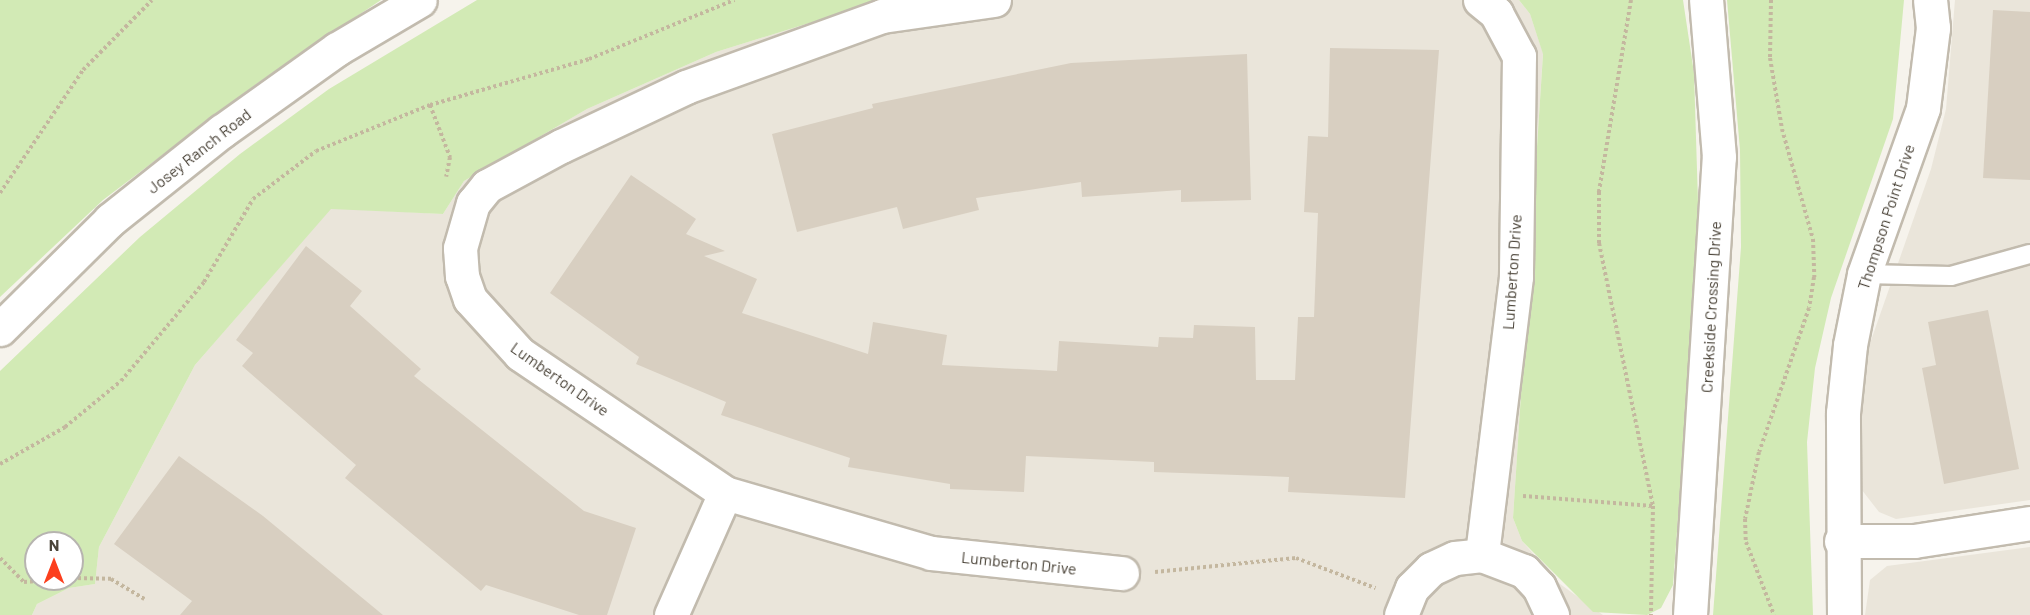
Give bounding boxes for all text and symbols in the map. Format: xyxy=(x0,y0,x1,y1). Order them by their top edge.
street label: Josey Ranch Road xyxy=(143,104,255,198)
street label: Thompson Point Drive xyxy=(1853,142,1919,292)
street label: Lumberton Drive xyxy=(1498,214,1526,330)
street label: Creekside Crossing Drive xyxy=(1697,221,1725,393)
street label: Lumberton Drive xyxy=(507,338,613,420)
north arrow xyxy=(24,531,84,591)
text: N xyxy=(49,535,59,554)
street label: Lumberton Drive xyxy=(960,547,1078,579)

